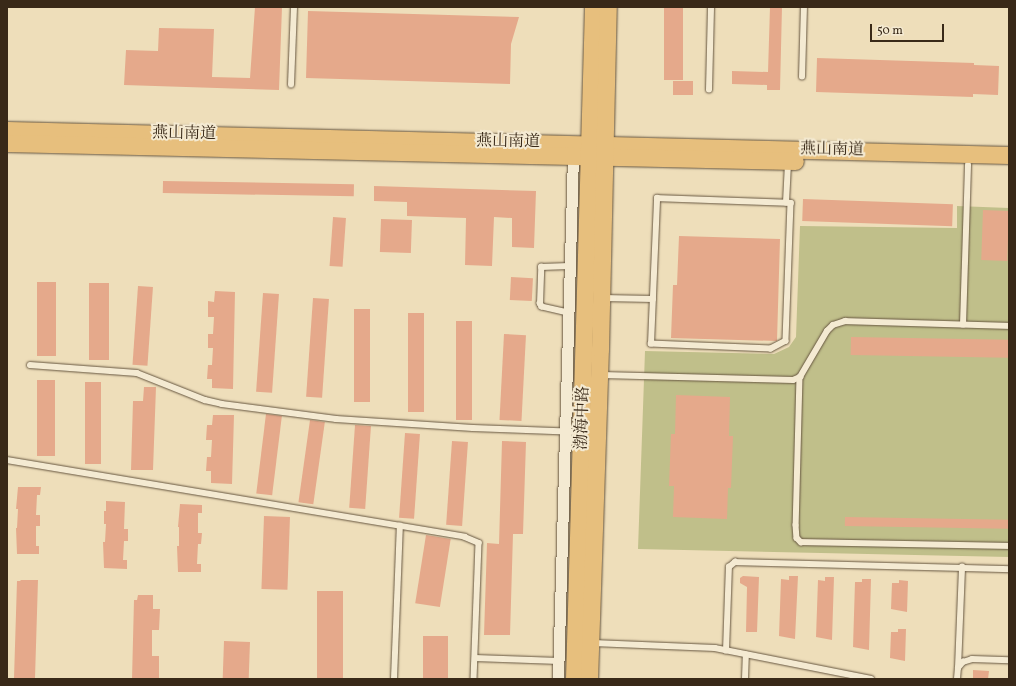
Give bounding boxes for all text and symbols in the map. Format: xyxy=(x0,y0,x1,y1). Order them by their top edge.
scale bar xyxy=(872,16,946,42)
text: 50 m xyxy=(877,23,903,39)
street label: 燕山南道 xyxy=(152,124,216,144)
street label: 燕山南道 xyxy=(476,132,540,152)
street label: 燕山南道 xyxy=(800,140,864,160)
street label: 渤海中路 xyxy=(572,386,594,450)

